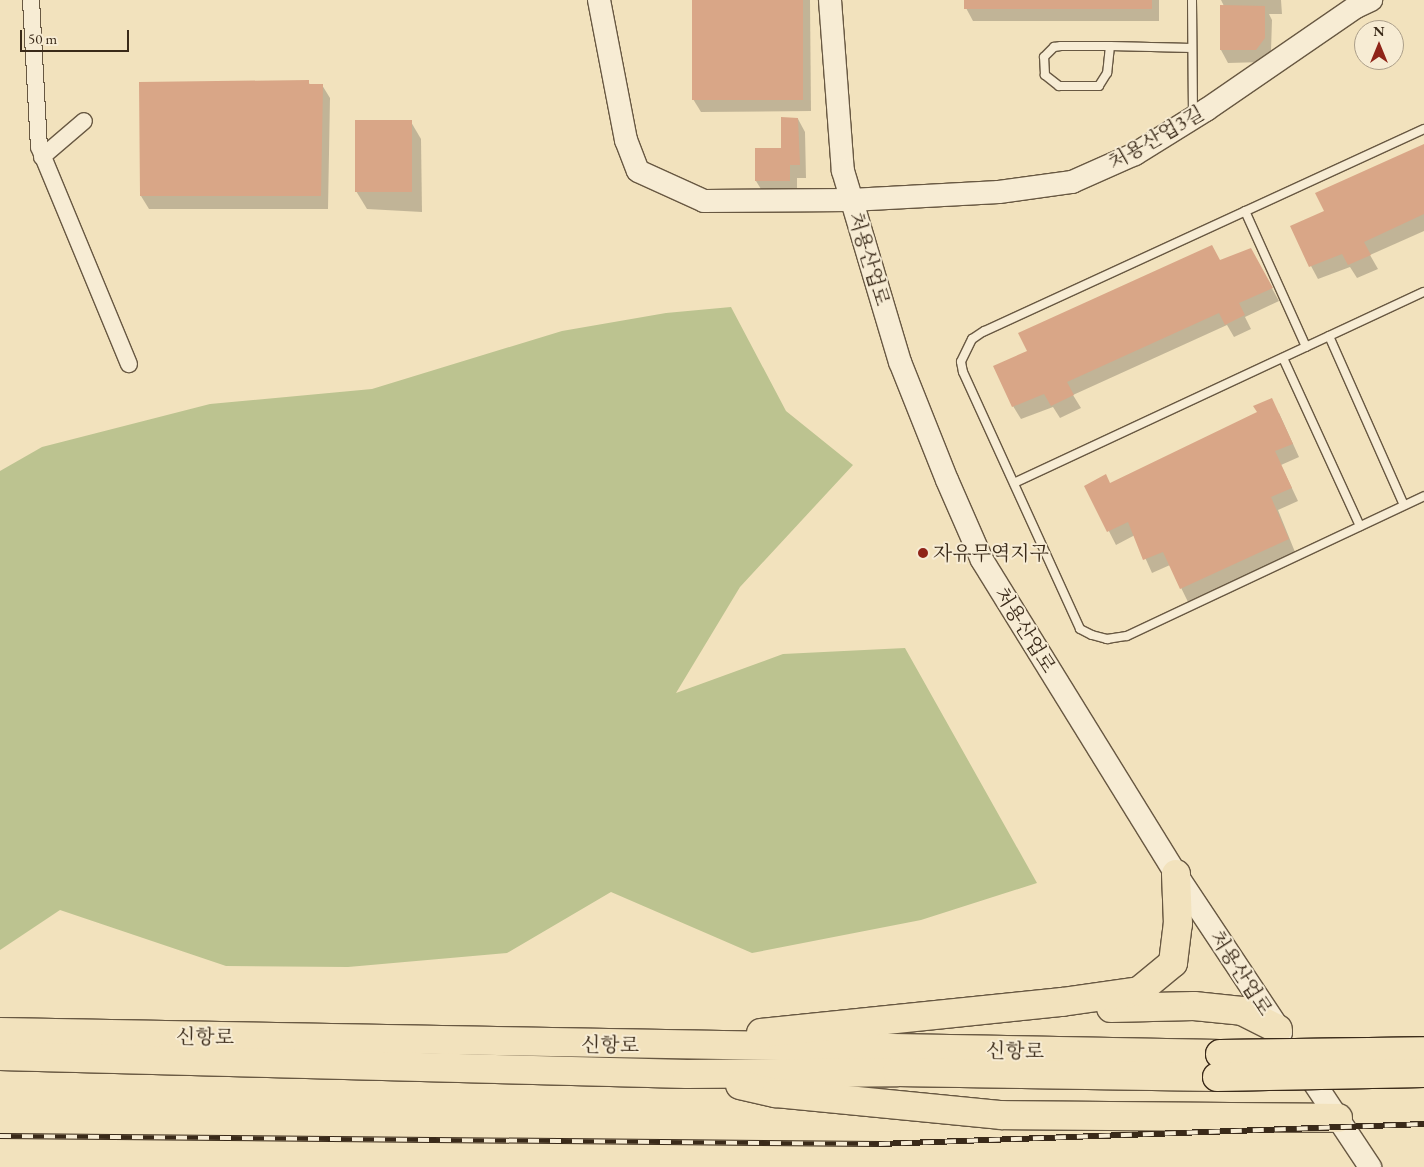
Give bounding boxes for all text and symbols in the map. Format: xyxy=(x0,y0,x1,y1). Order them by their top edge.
scale bar xyxy=(22,20,131,52)
north arrow xyxy=(1354,20,1404,70)
text: N xyxy=(1373,22,1385,40)
text: 50 m xyxy=(28,29,57,48)
street label: 처용산업3길 xyxy=(1104,101,1208,175)
street label: 처용산업로 xyxy=(843,209,895,309)
place label: 자유무역지구 xyxy=(933,541,1049,565)
marker: 자유무역지구 xyxy=(917,547,929,559)
street label: 처용산업로 xyxy=(989,583,1061,677)
street label: 처용산업로 xyxy=(1205,926,1277,1020)
street label: 신항로 xyxy=(176,1024,234,1050)
street label: 신항로 xyxy=(581,1032,639,1058)
street label: 신항로 xyxy=(986,1038,1044,1064)

